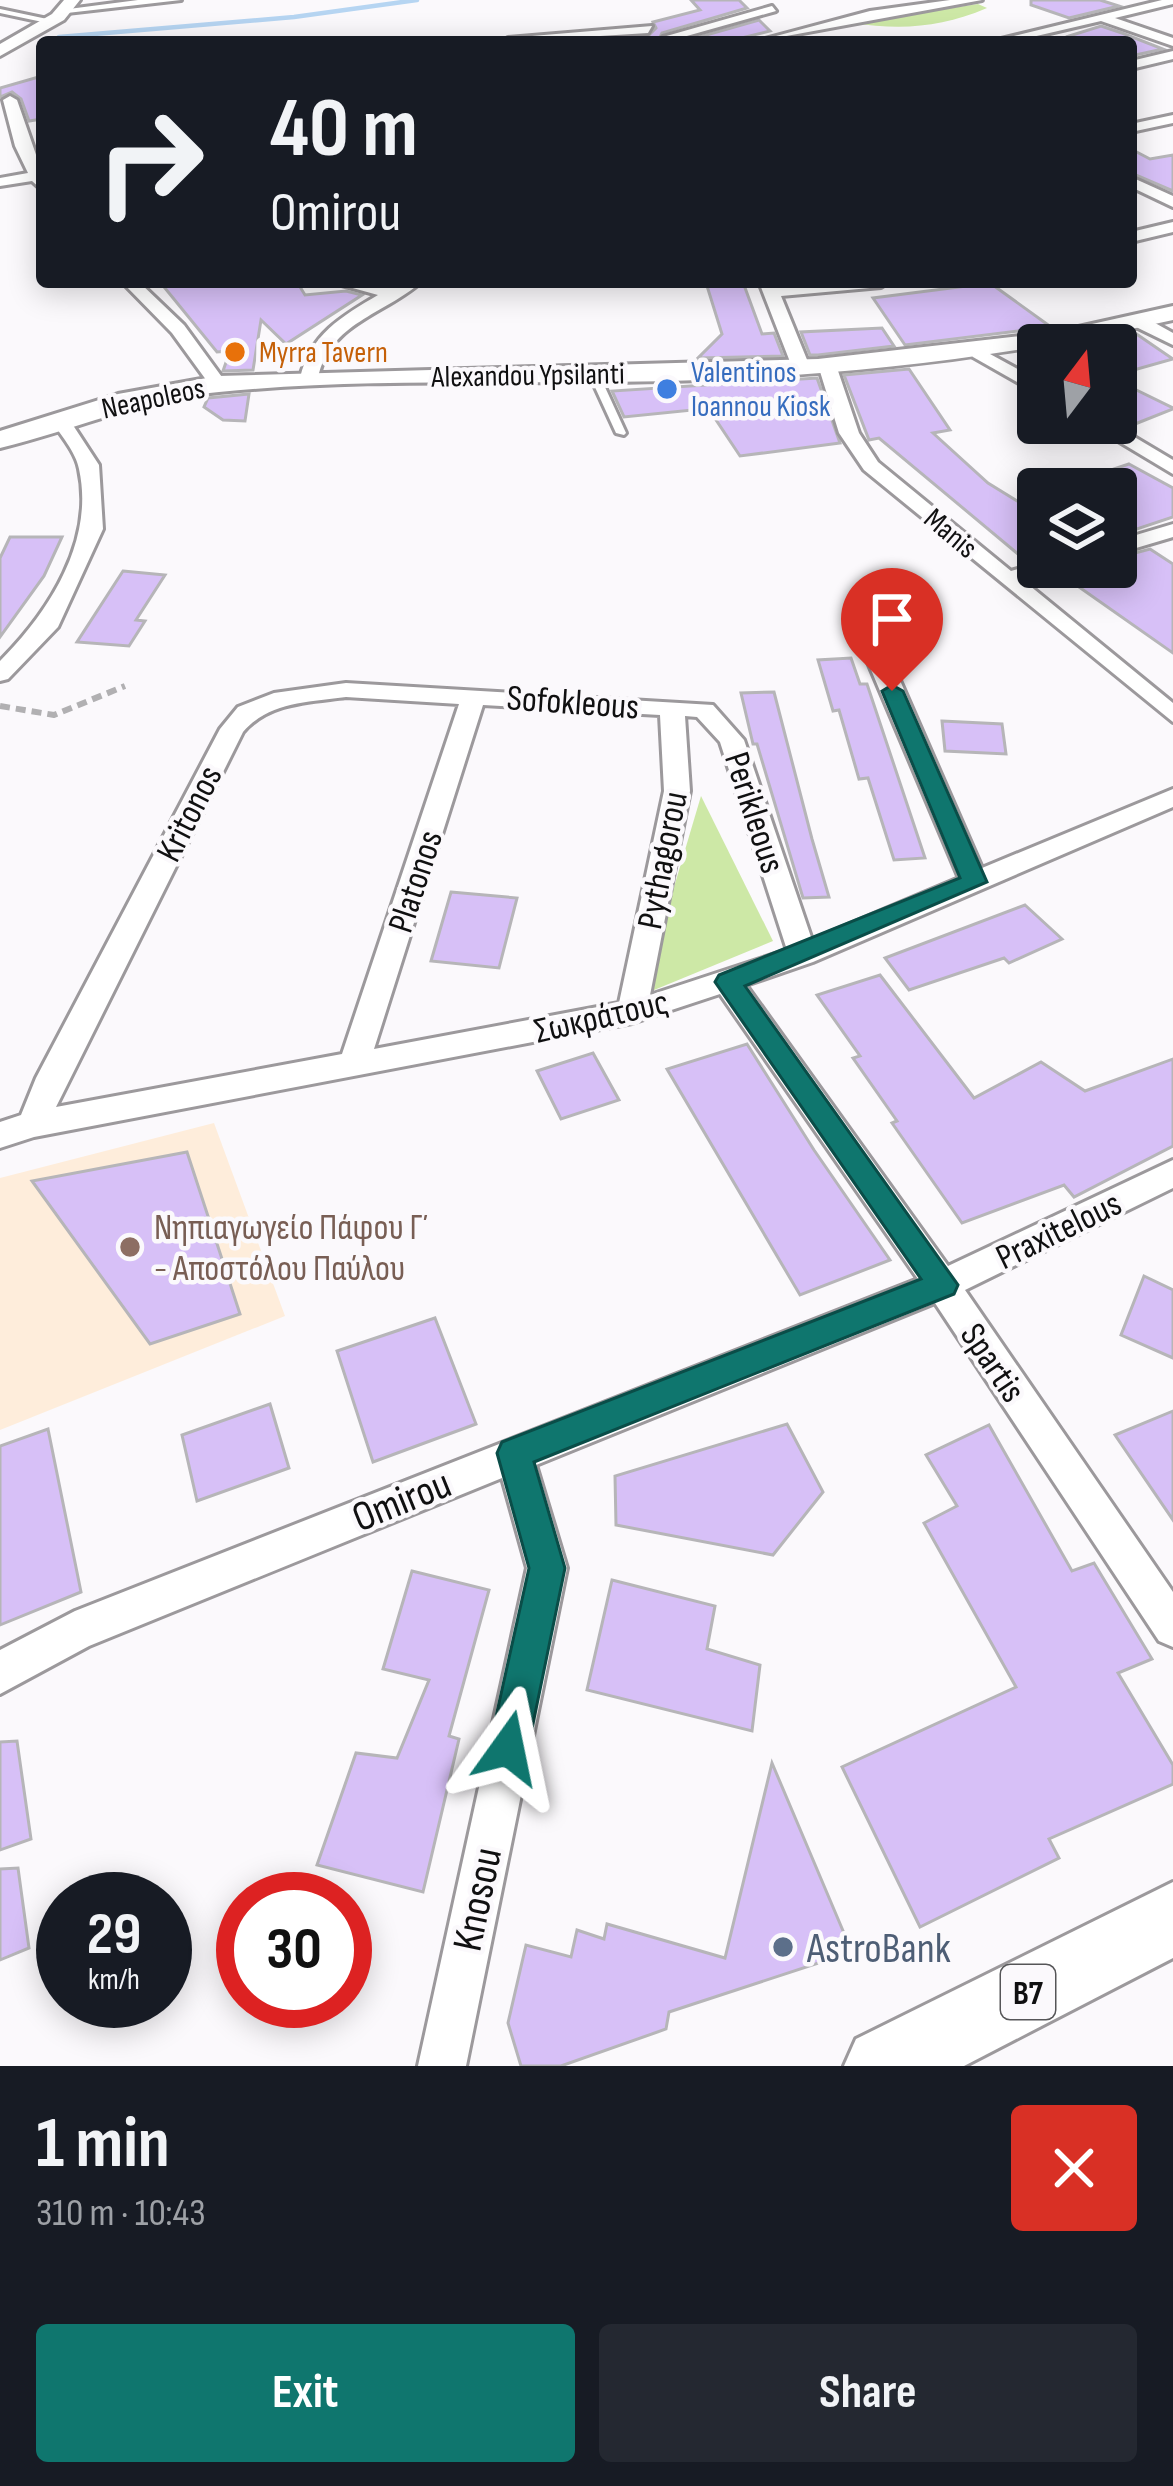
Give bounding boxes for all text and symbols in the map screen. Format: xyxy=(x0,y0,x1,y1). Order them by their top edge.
text: 40 m xyxy=(270,79,418,180)
icon: right xyxy=(72,84,228,240)
text: Omirou xyxy=(270,181,401,246)
north arrow xyxy=(1017,324,1137,444)
map controls xyxy=(1017,324,1137,588)
place label: Myrra Tavern xyxy=(259,335,388,371)
marker: Myrra Tavern xyxy=(222,339,248,365)
place label: Valentinos Ioannou Kiosk xyxy=(691,355,831,425)
street label: Alexandou Ypsilanti xyxy=(430,356,625,396)
street label: Neapoleos xyxy=(98,370,208,427)
marker: Valentinos Ioannou Kiosk xyxy=(654,376,680,402)
button: layers xyxy=(1017,468,1137,588)
street label: Manis xyxy=(916,501,984,566)
pin xyxy=(841,568,943,691)
icon: arrive xyxy=(859,586,925,652)
street label: Sofokleous xyxy=(505,677,640,730)
street label: Perikleous xyxy=(714,747,793,879)
street label: Kritonos xyxy=(148,759,233,869)
street label: Pythagorou xyxy=(629,788,698,933)
street label: Platonos xyxy=(380,825,453,938)
street label: Σωκράτους xyxy=(530,981,673,1054)
street label: Praxitelous xyxy=(990,1183,1129,1280)
place label: Νηπιαγωγείο Πάφου Γ΄ - Αποστόλου Παύλου xyxy=(154,1207,428,1291)
marker: Νηπιαγωγείο Πάφου Γ΄ - Αποστόλου Παύλου xyxy=(117,1234,143,1260)
street label: Spartis xyxy=(950,1316,1034,1411)
street label: Omirou xyxy=(345,1459,459,1544)
position arrow xyxy=(445,1685,571,1811)
street label: Knosou xyxy=(443,1843,514,1956)
speed limit sign: 30 xyxy=(216,1872,372,2028)
text: 29 xyxy=(87,1899,141,1971)
place label: AstroBank xyxy=(806,1924,951,1975)
marker: AstroBank xyxy=(770,1934,796,1960)
text: km/h xyxy=(88,1962,140,1998)
road number: B7 xyxy=(1001,1965,1055,2019)
text: 1 min xyxy=(36,2101,170,2188)
button: close xyxy=(1011,2105,1137,2231)
text: 310 m · 10:43 xyxy=(36,2190,206,2237)
button: Exit xyxy=(36,2324,575,2462)
button: Share xyxy=(599,2324,1137,2462)

